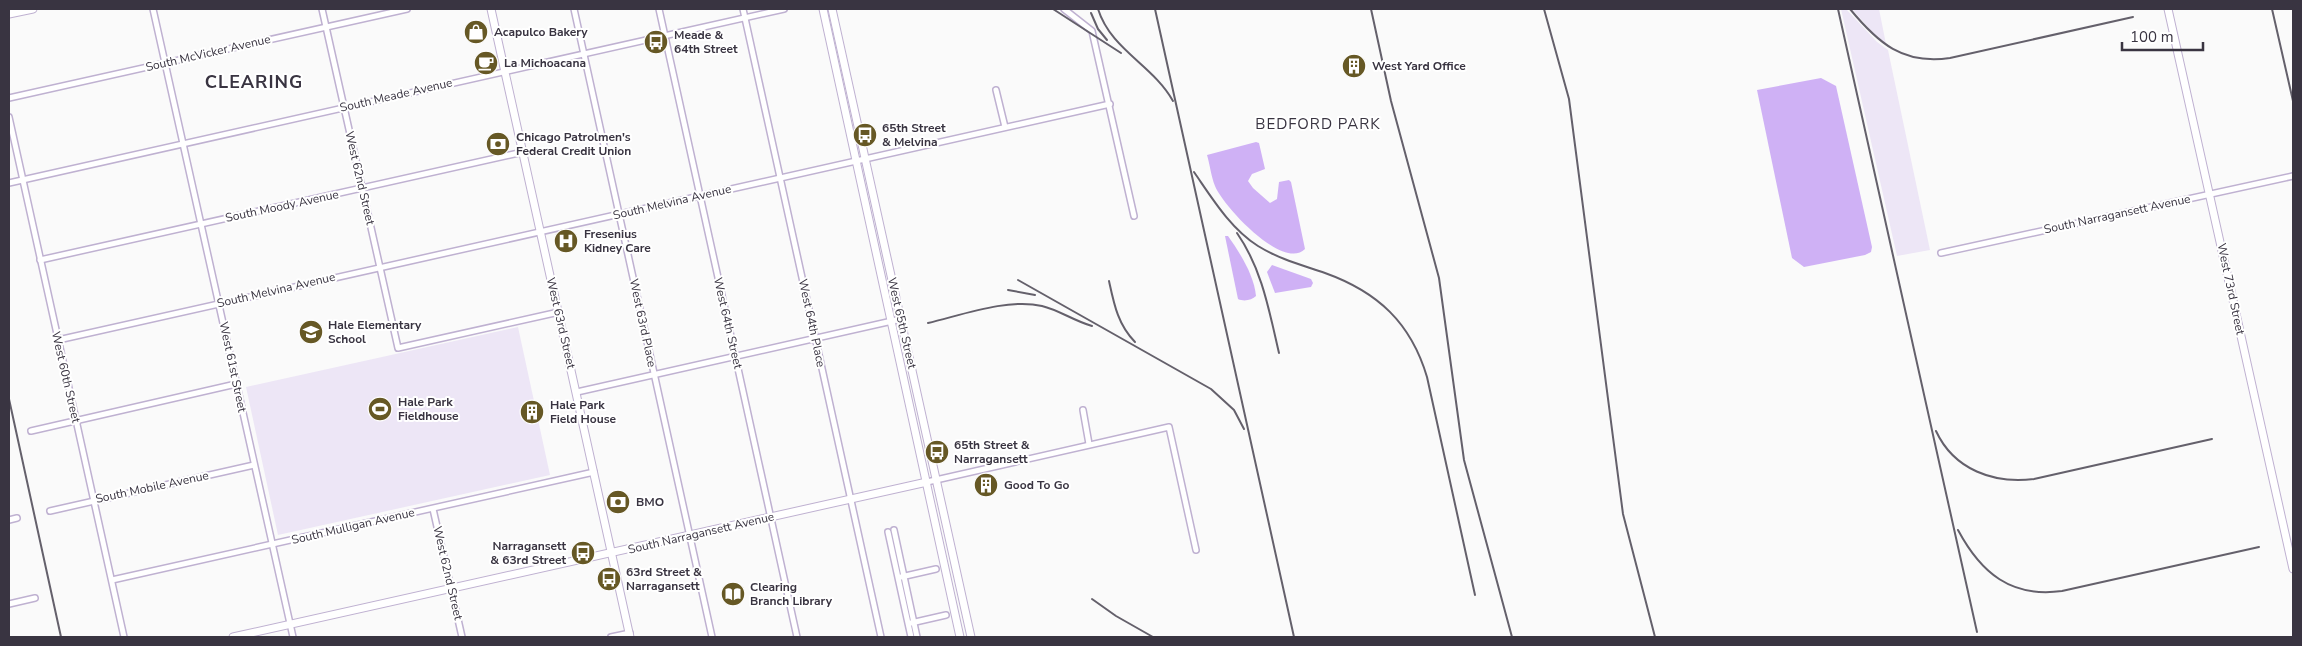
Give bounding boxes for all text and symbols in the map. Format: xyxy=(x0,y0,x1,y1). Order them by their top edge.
shop icon: Acapulco Bakery xyxy=(463,19,489,45)
scale bar xyxy=(2122,20,2203,52)
place label: Acapulco Bakery xyxy=(494,24,588,40)
place label: Meade & 64th Street xyxy=(674,27,738,57)
text: 100 m xyxy=(2130,27,2174,47)
bus stop icon: Meade & 64th Street xyxy=(643,29,669,55)
street label: South McVicker Avenue xyxy=(144,31,272,75)
cafe icon: La Michoacana xyxy=(473,50,499,76)
building icon: West Yard Office xyxy=(1341,53,1367,79)
place label: La Michoacana xyxy=(504,55,586,71)
place label: West Yard Office xyxy=(1372,58,1466,74)
district label: CLEARING xyxy=(205,70,303,94)
street label: South Meade Avenue xyxy=(338,74,454,116)
district label: BEDFORD PARK xyxy=(1255,114,1381,134)
place label: 65th Street & Melvina xyxy=(882,120,946,150)
bus stop icon: 65th Street & Melvina xyxy=(852,122,878,148)
street label: West 62nd Street xyxy=(341,129,379,227)
place label: Chicago Patrolmen's Federal Credit Union xyxy=(516,129,631,159)
bank icon: Chicago Patrolmen's Federal Credit Union xyxy=(485,131,511,157)
street label: South Melvina Avenue xyxy=(611,181,733,223)
street label: South Moody Avenue xyxy=(224,186,340,226)
street label: South Narragansett Avenue xyxy=(2042,191,2192,237)
place label: Fresenius Kidney Care xyxy=(584,226,651,256)
hospital icon: Fresenius Kidney Care xyxy=(553,228,579,254)
street label: West 73rd Street xyxy=(2213,242,2249,337)
street label: South Melvina Avenue xyxy=(215,269,337,311)
street label: West 63rd Street xyxy=(543,276,579,371)
street label: West 64th Street xyxy=(710,276,746,371)
street label: West 65th Street xyxy=(884,276,920,371)
street label: West 63rd Place xyxy=(626,277,660,369)
street label: West 64th Place xyxy=(795,277,829,369)
place label: Hale Elementary School xyxy=(328,317,422,347)
school or university icon: Hale Elementary School xyxy=(298,319,324,345)
street label: West 61st Street xyxy=(216,320,251,414)
street label: West 60th Street xyxy=(48,330,84,425)
place label: Hale Park Fieldhouse xyxy=(398,394,459,424)
sports icon: Hale Park Fieldhouse xyxy=(367,396,393,422)
place label: Hale Park Field House xyxy=(550,397,617,427)
building icon: Hale Park Field House xyxy=(519,399,545,425)
place label: 65th Street & Narragansett xyxy=(954,437,1030,467)
bus stop icon: 65th Street & Narragansett xyxy=(924,439,950,465)
street label: South Mobile Avenue xyxy=(94,467,210,507)
building icon: Good To Go xyxy=(973,472,999,498)
place label: Good To Go xyxy=(1004,477,1070,493)
bank icon: BMO xyxy=(605,489,631,515)
place label: BMO xyxy=(636,494,664,510)
street label: South Mulligan Avenue xyxy=(290,504,416,548)
street label: South Narragansett Avenue xyxy=(626,508,776,558)
street label: West 62nd Street xyxy=(429,524,467,622)
place label: Narragansett & 63rd Street xyxy=(490,538,566,568)
bus stop icon: Narragansett & 63rd Street xyxy=(570,540,596,566)
place label: 63rd Street & Narragansett xyxy=(626,564,702,594)
bus stop icon: 63rd Street & Narragansett xyxy=(596,566,622,592)
place label: Clearing Branch Library xyxy=(750,579,833,609)
library icon: Clearing Branch Library xyxy=(720,581,746,607)

